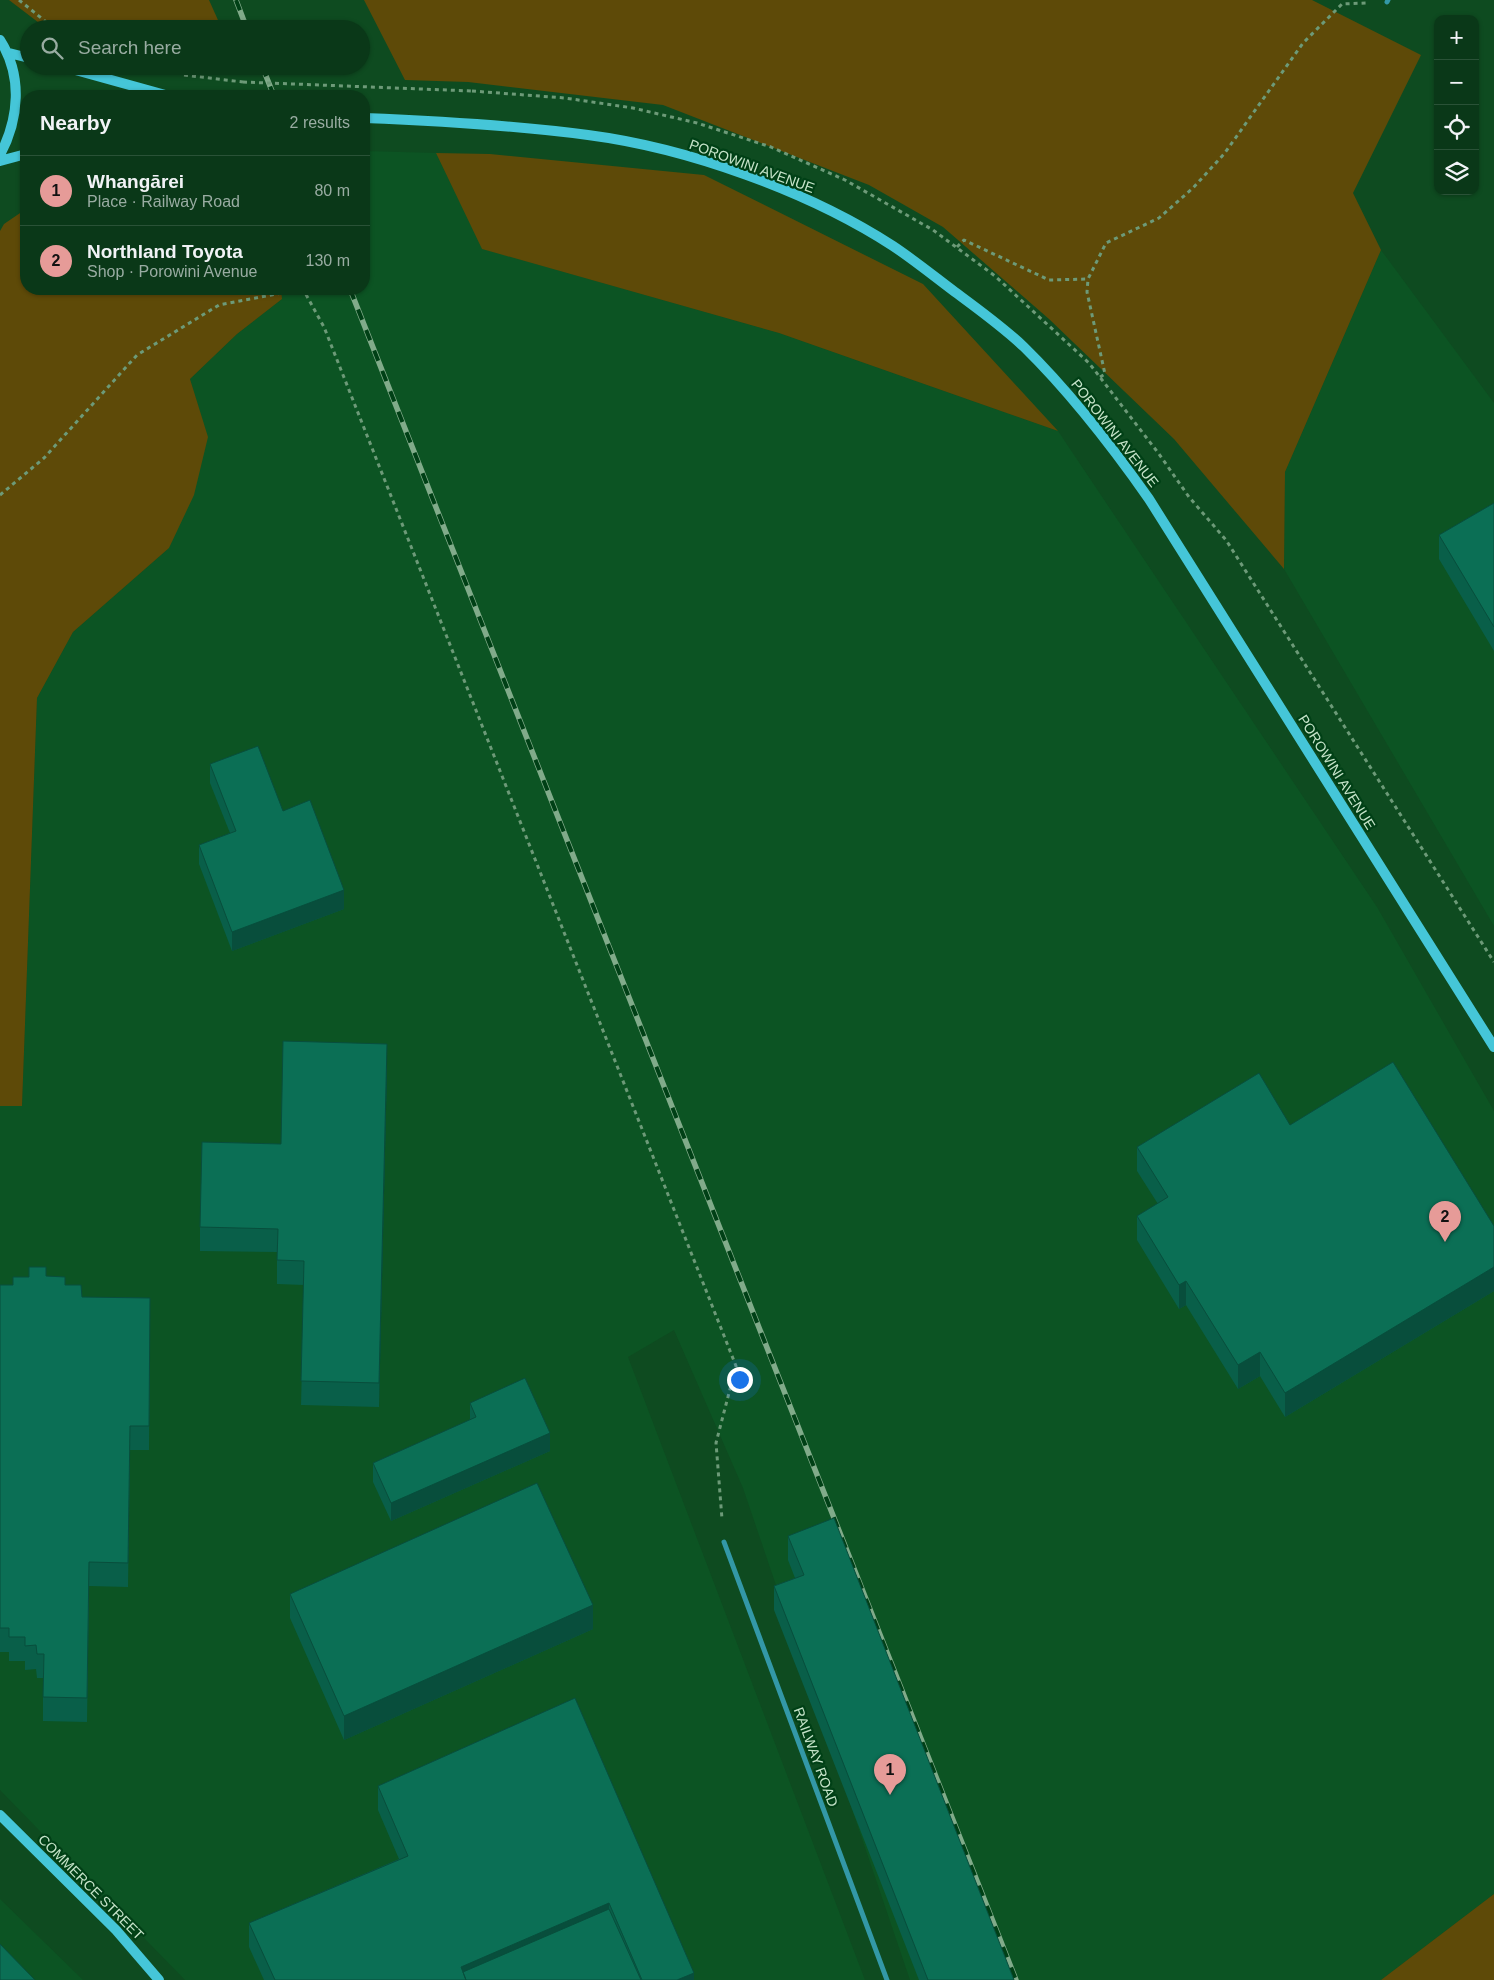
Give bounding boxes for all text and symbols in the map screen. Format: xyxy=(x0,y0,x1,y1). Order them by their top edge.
map controls xyxy=(1434,15,1479,195)
button: + xyxy=(1434,15,1479,60)
search box xyxy=(20,20,370,75)
icon: search xyxy=(38,34,66,62)
text: Search here xyxy=(78,37,182,58)
button: − xyxy=(1434,60,1479,105)
button: locate xyxy=(1434,105,1479,150)
text: Nearby xyxy=(40,111,111,134)
text: 2 results xyxy=(290,114,350,131)
street label: POROWINI AVENUE xyxy=(687,136,817,196)
button: layers xyxy=(1434,150,1479,195)
text: Whangārei xyxy=(87,171,184,192)
text: 1 xyxy=(52,182,60,199)
text: 80 m xyxy=(314,182,350,199)
text: Place · Railway Road xyxy=(87,193,240,210)
text: Northland Toyota xyxy=(87,241,243,262)
text: 2 xyxy=(52,252,60,269)
text: 130 m xyxy=(306,252,350,269)
text: Shop · Porowini Avenue xyxy=(87,263,257,280)
street label: POROWINI AVENUE xyxy=(1068,376,1162,490)
street label: POROWINI AVENUE xyxy=(1295,712,1379,832)
pin: 2 xyxy=(1429,1201,1461,1242)
your location xyxy=(727,1367,753,1393)
street label: RAILWAY ROAD xyxy=(791,1705,841,1809)
pin: 1 xyxy=(874,1754,906,1795)
street label: COMMERCE STREET xyxy=(35,1831,147,1943)

